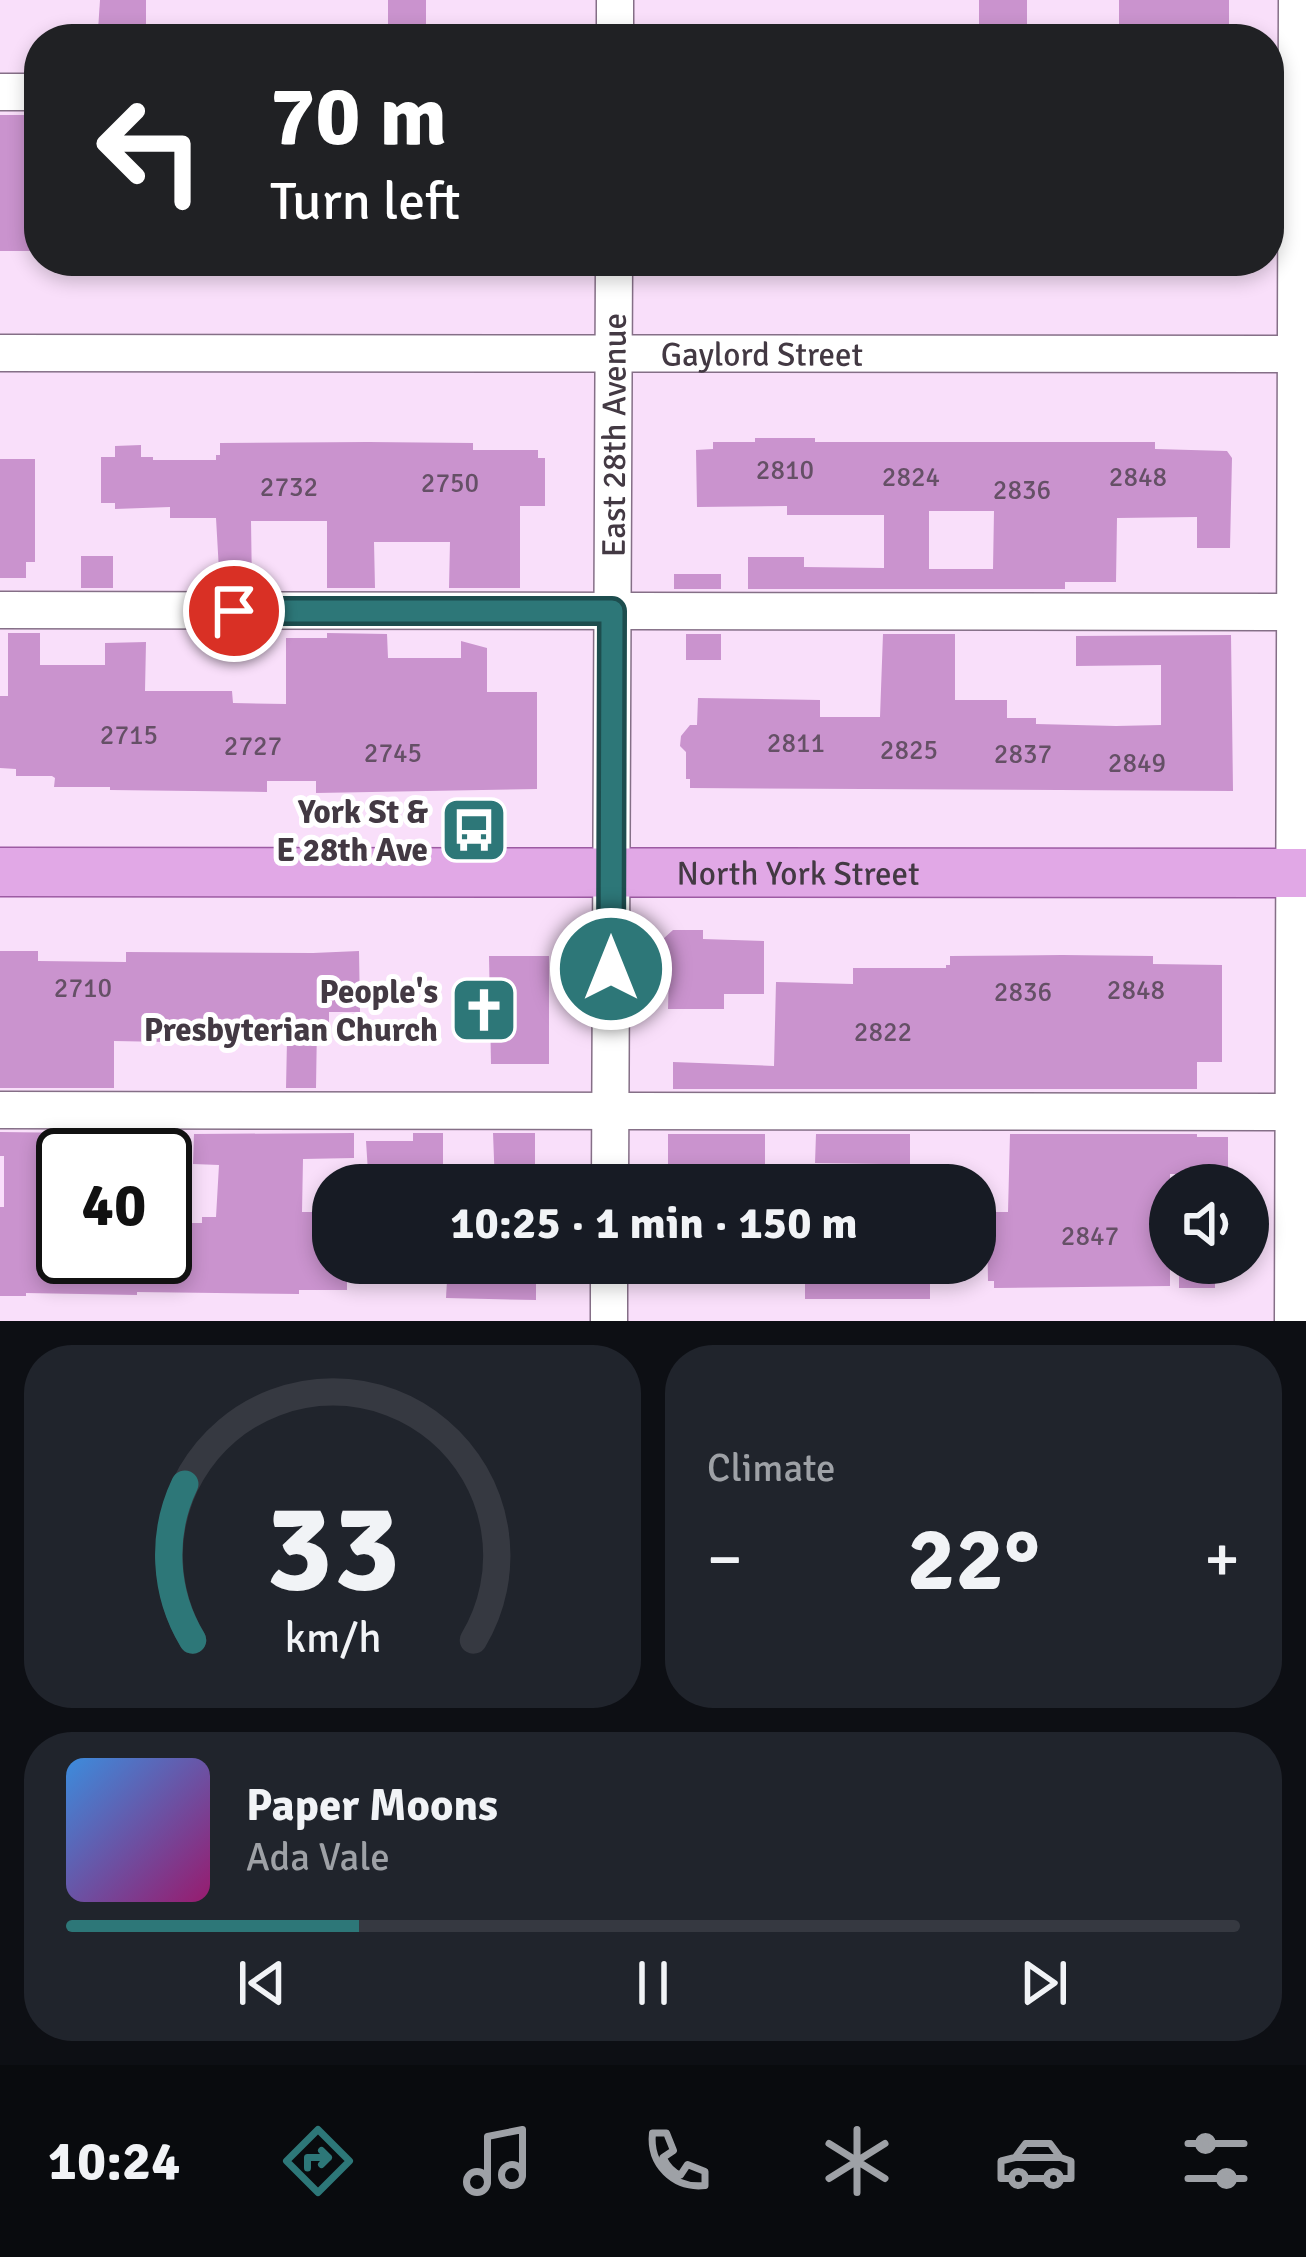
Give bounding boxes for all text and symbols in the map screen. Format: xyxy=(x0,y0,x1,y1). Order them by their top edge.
text: 70 m xyxy=(270,65,447,169)
icon: left xyxy=(72,72,228,228)
text: Turn left xyxy=(270,168,460,235)
street label: East 28th Avenue xyxy=(594,313,636,557)
street label: Gaylord Street xyxy=(661,335,863,376)
house number: 2810 xyxy=(756,454,814,487)
house number: 2824 xyxy=(882,461,940,494)
house number: 2848 xyxy=(1109,461,1167,494)
house number: 2750 xyxy=(421,467,479,500)
house number: 2732 xyxy=(260,471,318,504)
house number: 2836 xyxy=(993,474,1051,507)
pin xyxy=(183,560,285,662)
icon: arrive xyxy=(201,578,267,644)
house number: 2715 xyxy=(100,719,158,752)
house number: 2811 xyxy=(767,727,825,760)
house number: 2727 xyxy=(224,730,282,763)
house number: 2825 xyxy=(880,734,938,767)
house number: 2745 xyxy=(364,737,422,770)
house number: 2837 xyxy=(994,738,1052,771)
house number: 2849 xyxy=(1108,747,1166,780)
place label: York St & E 28th Ave xyxy=(276,792,428,871)
bus stop icon: York St & E 28th Ave xyxy=(439,795,509,865)
street label: North York Street xyxy=(676,854,920,895)
position arrow xyxy=(548,906,674,1032)
house number: 2710 xyxy=(54,972,112,1005)
place label: People's Presbyterian Church xyxy=(144,972,438,1051)
house number: 2848 xyxy=(1107,974,1165,1007)
church icon: People's Presbyterian Church xyxy=(449,975,519,1045)
house number: 2836 xyxy=(994,976,1052,1009)
house number: 2822 xyxy=(854,1016,912,1049)
speed limit sign: 40 xyxy=(36,1128,192,1284)
map controls xyxy=(1149,1164,1269,1284)
button: sound xyxy=(1149,1164,1269,1284)
text: 10:25 · 1 min · 150 m xyxy=(450,1196,858,1251)
house number: 2847 xyxy=(1061,1220,1119,1253)
text: Climate xyxy=(707,1444,836,1492)
text: 33 xyxy=(265,1472,400,1625)
text: 22° xyxy=(907,1504,1040,1615)
text: − xyxy=(707,1519,743,1600)
text: + xyxy=(1204,1519,1240,1600)
text: km/h xyxy=(284,1611,381,1664)
text: Paper Moons xyxy=(246,1778,498,1833)
text: Ada Vale xyxy=(246,1833,390,1881)
icon: previous xyxy=(229,1950,295,2016)
icon: pause xyxy=(620,1950,686,2016)
icon: next xyxy=(1011,1950,1077,2016)
icon: directions xyxy=(276,2119,360,2203)
icon: music xyxy=(456,2119,540,2203)
icon: phone xyxy=(635,2119,719,2203)
icon: climate xyxy=(815,2119,899,2203)
icon: car xyxy=(994,2119,1078,2203)
icon: filters xyxy=(1174,2119,1258,2203)
text: 10:24 xyxy=(48,2128,180,2195)

